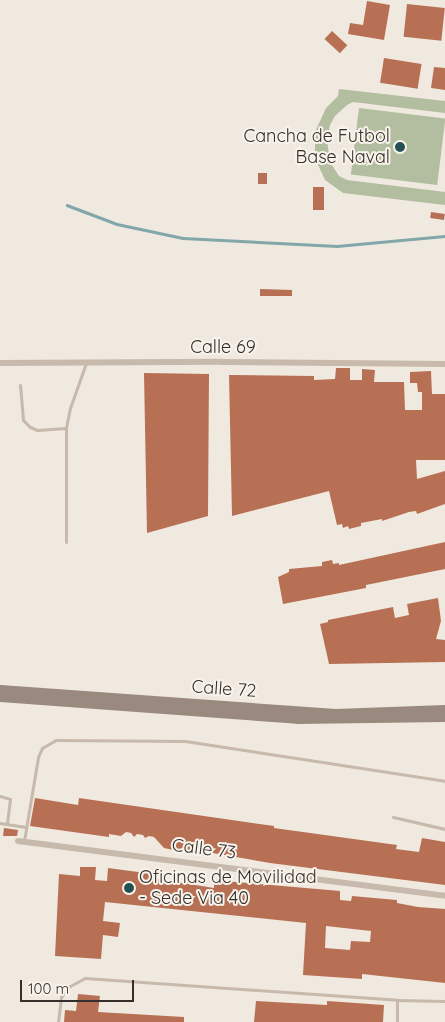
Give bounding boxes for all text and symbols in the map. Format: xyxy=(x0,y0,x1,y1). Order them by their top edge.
place label: Cancha de Futbol Base Naval xyxy=(243,126,390,168)
marker: Cancha de Futbol Base Naval xyxy=(394,141,406,153)
street label: Calle 69 xyxy=(190,336,256,358)
street label: Calle 72 xyxy=(191,676,257,702)
street label: Calle 73 xyxy=(171,834,237,864)
place label: Oficinas de Movilidad - Sede Via 40 xyxy=(139,867,317,910)
marker: Oficinas de Movilidad - Sede Via 40 xyxy=(123,882,135,894)
scale bar xyxy=(22,970,136,1002)
text: 100 m xyxy=(28,979,69,998)

